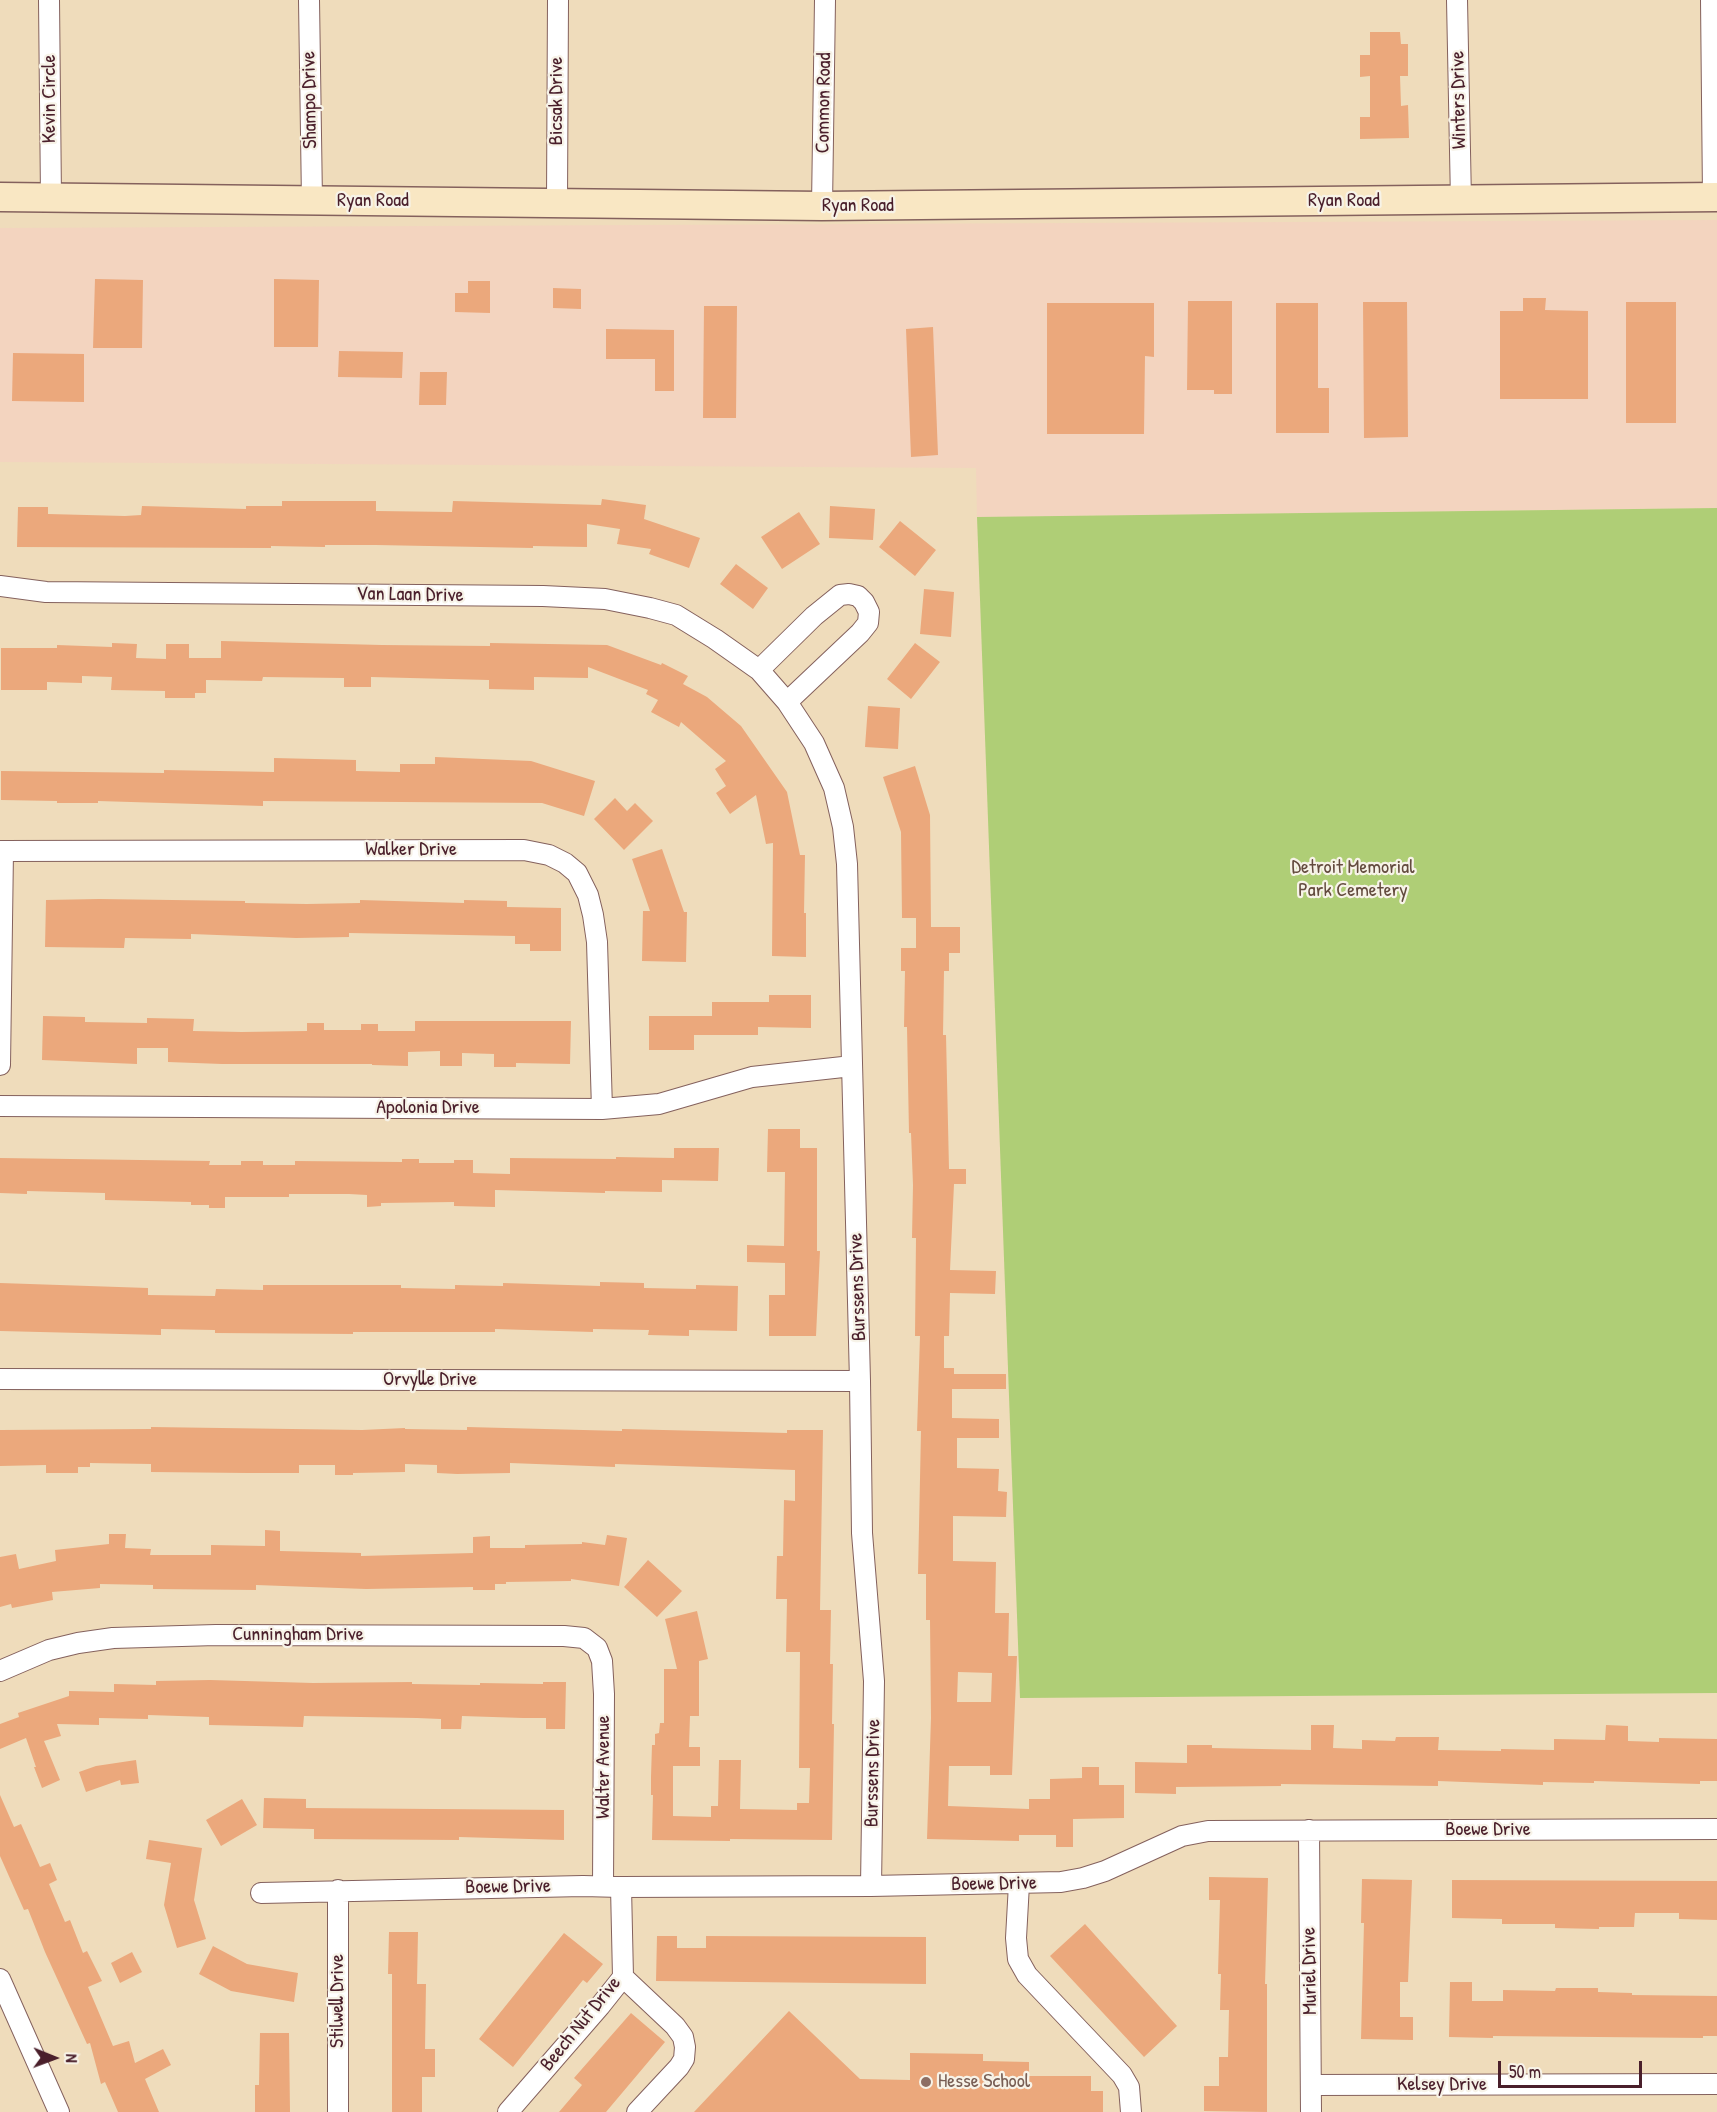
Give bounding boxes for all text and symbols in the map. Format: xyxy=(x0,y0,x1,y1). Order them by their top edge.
street label: Shampo Drive xyxy=(297,51,323,149)
street label: Winters Drive xyxy=(1446,51,1472,149)
street label: Common Road xyxy=(811,52,837,154)
street label: Kevin Circle xyxy=(38,55,62,143)
street label: Bicsak Drive xyxy=(545,57,569,145)
street label: Ryan Road xyxy=(337,189,409,213)
street label: Ryan Road xyxy=(1308,189,1380,213)
street label: Ryan Road xyxy=(822,194,894,218)
street label: Van Laan Drive xyxy=(356,582,464,608)
street label: Walker Drive xyxy=(365,838,457,862)
park label: Detroit Memorial Park Cemetery xyxy=(1292,856,1414,903)
street label: Apolonia Drive xyxy=(376,1096,480,1120)
street label: Burssens Drive xyxy=(844,1233,872,1341)
street label: Orvylle Drive xyxy=(383,1368,477,1392)
street label: Cunningham Drive xyxy=(232,1623,364,1647)
street label: Walter Avenue xyxy=(592,1715,616,1819)
street label: Burssens Drive xyxy=(860,1719,886,1827)
street label: Boewe Drive xyxy=(1445,1818,1531,1842)
street label: Boewe Drive xyxy=(951,1871,1037,1897)
street label: Boewe Drive xyxy=(465,1874,551,1900)
street label: Muriel Drive xyxy=(1297,1927,1323,2015)
street label: Stilwell Drive xyxy=(326,1954,350,2048)
street label: Beech Nut Drive xyxy=(536,1972,626,2076)
north arrow xyxy=(24,2028,84,2088)
scale bar xyxy=(1501,2049,1645,2087)
text: N xyxy=(61,2054,83,2063)
text: 50 m xyxy=(1509,2059,1541,2084)
place label: Hesse School xyxy=(938,2070,1030,2094)
street label: Kelsey Drive xyxy=(1397,2073,1487,2097)
marker: Hesse School xyxy=(919,2075,933,2089)

